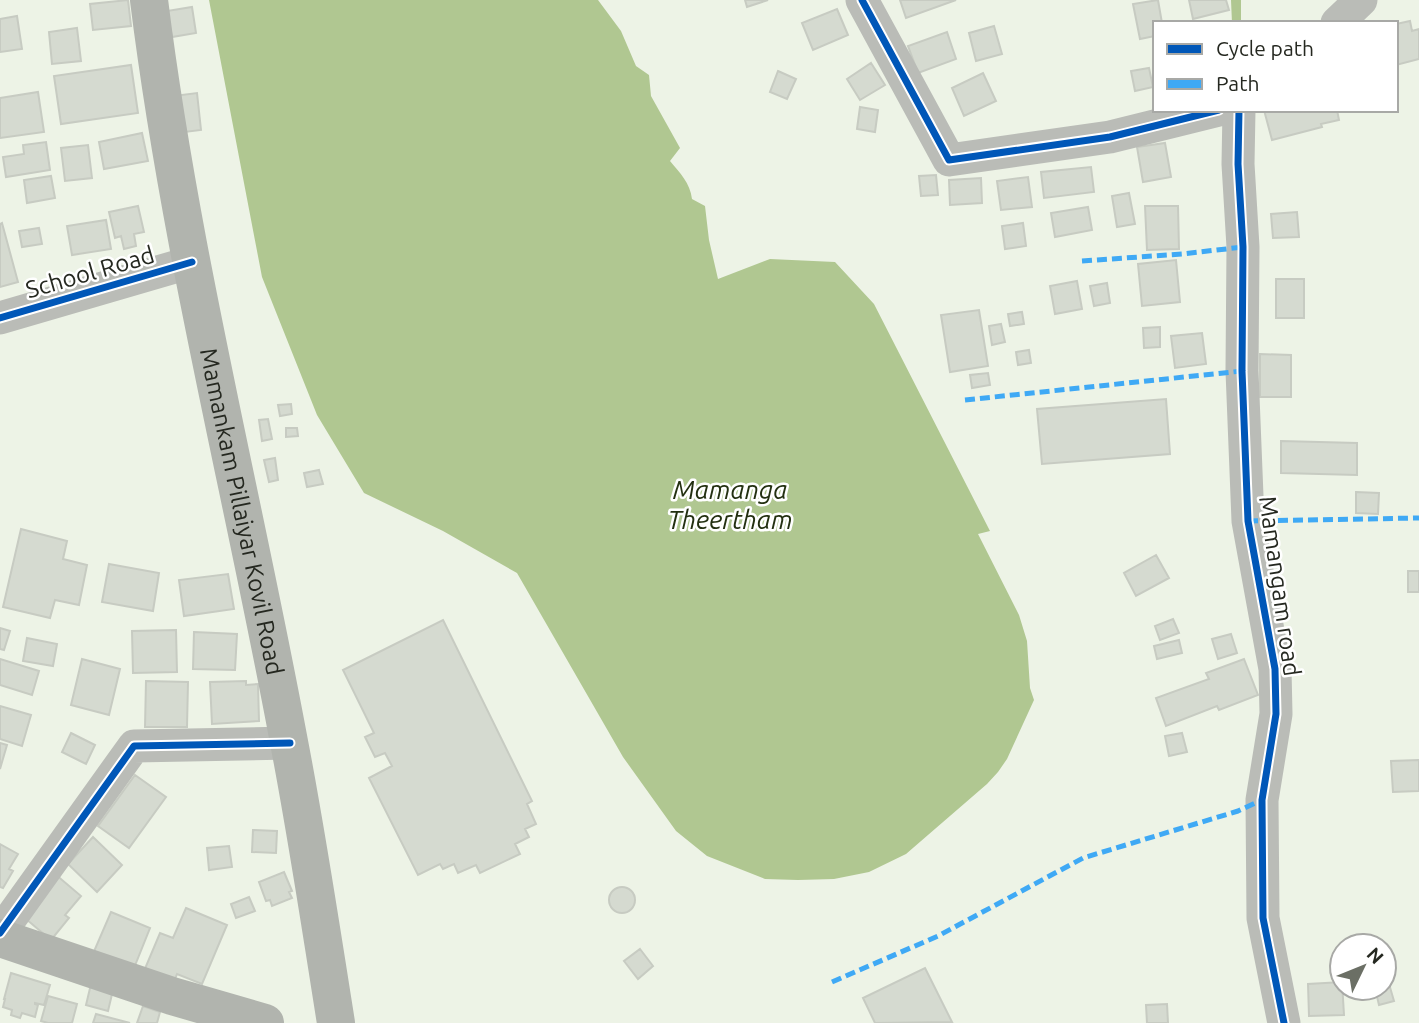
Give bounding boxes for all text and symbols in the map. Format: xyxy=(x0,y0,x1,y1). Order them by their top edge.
legend xyxy=(1153,21,1398,112)
text: Cycle path xyxy=(1216,36,1314,60)
text: Path xyxy=(1216,71,1259,95)
street label: School Road xyxy=(23,241,157,303)
street label: Mamankam Pillaiyar Kovil Road xyxy=(195,346,289,677)
water label: Mamanga Theertham xyxy=(667,475,793,534)
street label: Mamangam road xyxy=(1254,494,1306,678)
north arrow xyxy=(1328,932,1398,1002)
text: N xyxy=(1363,943,1388,968)

